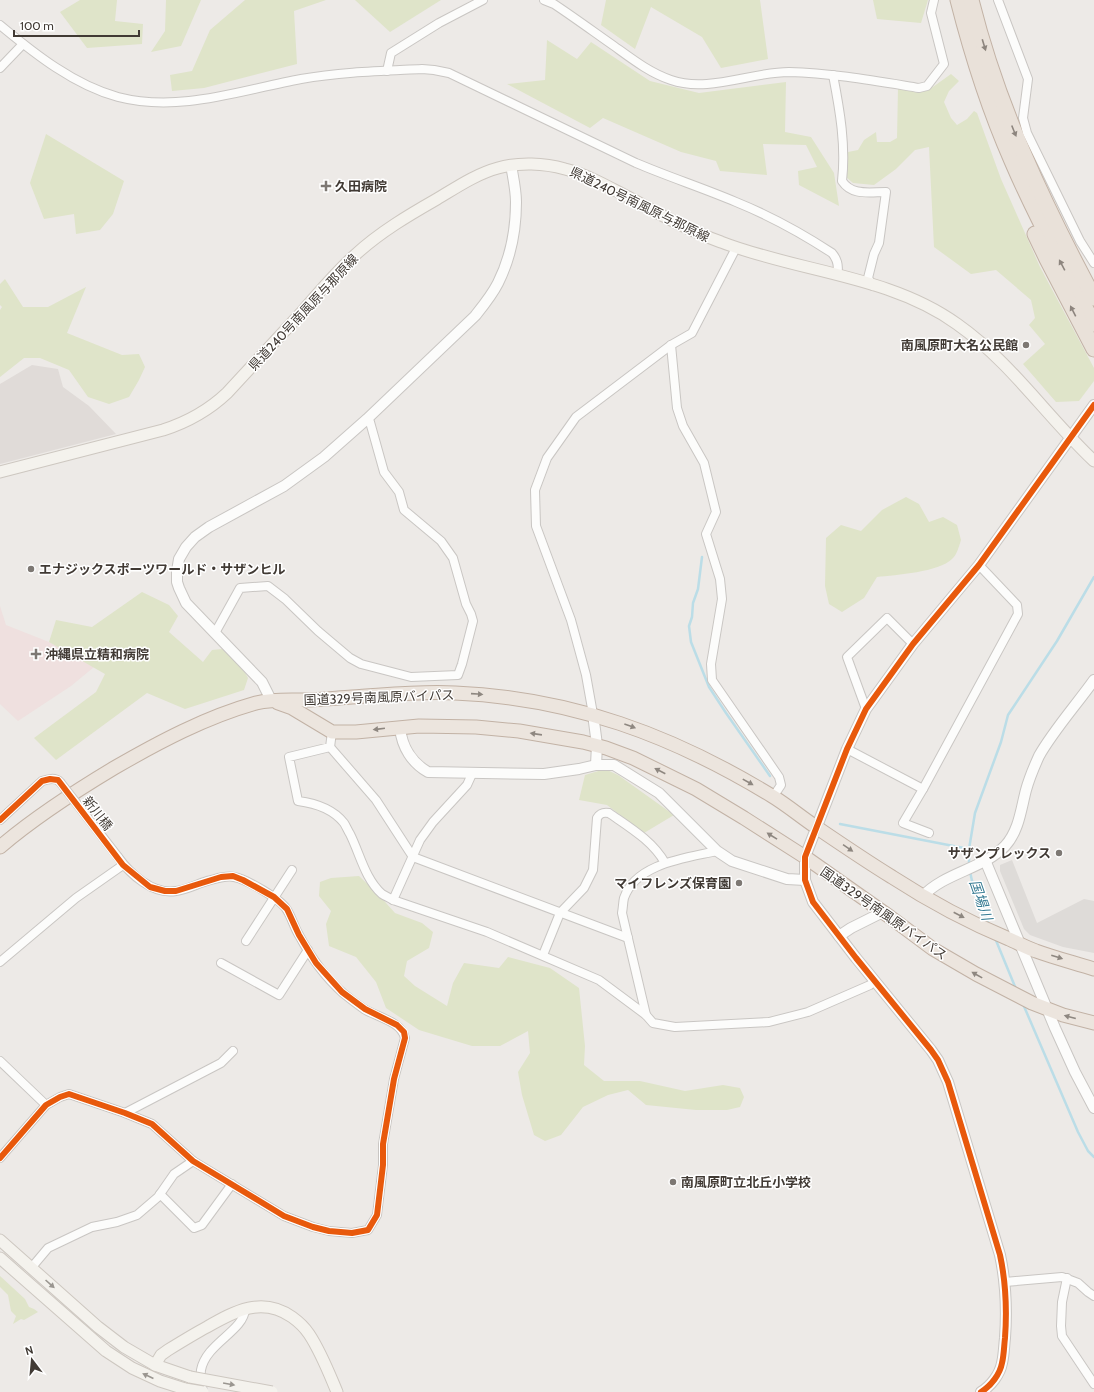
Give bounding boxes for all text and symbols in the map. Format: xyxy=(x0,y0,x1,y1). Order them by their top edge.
scale bar xyxy=(14,12,139,38)
text: 100 m xyxy=(20,18,54,33)
one-way arrow xyxy=(981,39,987,51)
one-way arrow xyxy=(1012,125,1018,137)
street label: 県道240号南風原与那原線 xyxy=(568,163,712,245)
place label: 久田病院 xyxy=(335,178,387,194)
marker: 久田病院 xyxy=(320,180,332,192)
street label: 県道240号南風原与那原線 xyxy=(245,250,361,374)
one-way arrow xyxy=(1059,259,1065,271)
one-way arrow xyxy=(1070,305,1076,316)
place label: 南風原町大名公民館 xyxy=(901,337,1018,353)
marker: 南風原町大名公民館 xyxy=(1021,340,1031,350)
place label: エナジックスポーツワールド・サザンヒル xyxy=(39,561,285,577)
marker: エナジックスポーツワールド・サザンヒル xyxy=(26,564,36,574)
place label: 沖縄県立精和病院 xyxy=(45,646,149,662)
marker: 沖縄県立精和病院 xyxy=(30,648,42,660)
street label: 国道329号南風原バイパス xyxy=(303,686,455,708)
one-way arrow xyxy=(471,691,483,698)
one-way arrow xyxy=(625,724,637,730)
one-way arrow xyxy=(373,726,385,733)
one-way arrow xyxy=(530,731,542,737)
one-way arrow xyxy=(654,768,665,774)
one-way arrow xyxy=(742,779,753,786)
street label: 新川橋 xyxy=(80,793,116,833)
one-way arrow xyxy=(766,833,778,840)
one-way arrow xyxy=(843,844,853,852)
place label: サザンプレックス xyxy=(948,845,1051,861)
marker: サザンプレックス xyxy=(1054,848,1064,858)
street label: 国道329号南風原バイパス xyxy=(818,863,950,963)
place label: マイフレンズ保育園 xyxy=(614,875,731,891)
water label: 国場川 xyxy=(966,877,997,925)
marker: マイフレンズ保育園 xyxy=(734,878,744,888)
one-way arrow xyxy=(954,912,965,918)
one-way arrow xyxy=(1051,955,1063,961)
one-way arrow xyxy=(971,971,983,978)
one-way arrow xyxy=(1064,1014,1076,1020)
place label: 南風原町立北丘小学校 xyxy=(681,1174,811,1190)
marker: 南風原町立北丘小学校 xyxy=(668,1177,678,1187)
one-way arrow xyxy=(46,1279,55,1288)
north arrow xyxy=(12,1340,52,1380)
text: N xyxy=(24,1343,35,1358)
one-way arrow xyxy=(143,1373,154,1379)
one-way arrow xyxy=(223,1381,235,1387)

